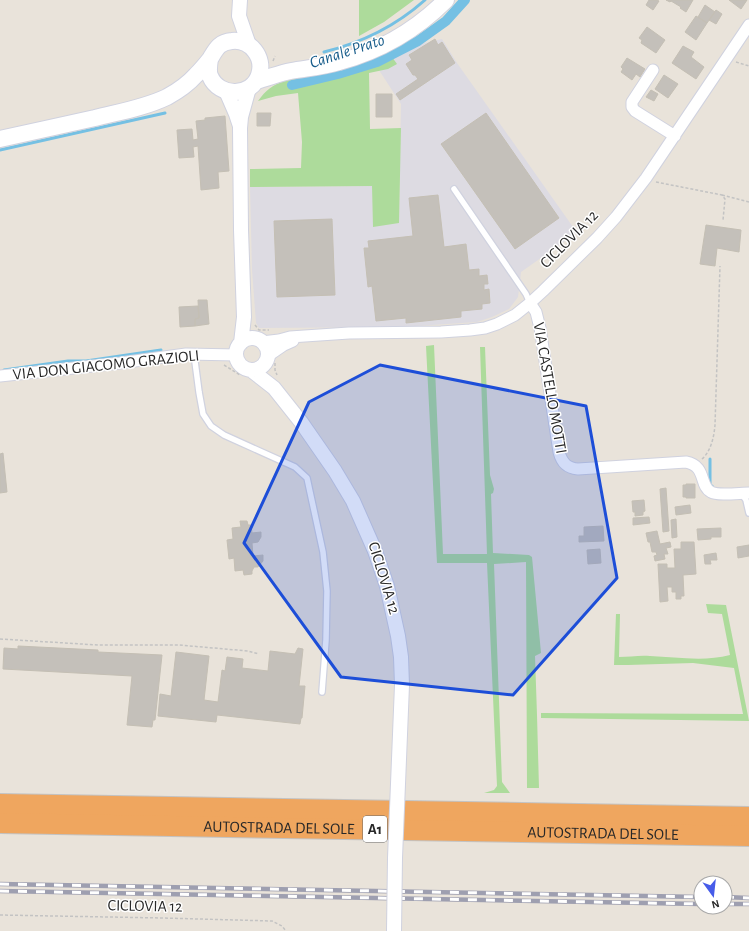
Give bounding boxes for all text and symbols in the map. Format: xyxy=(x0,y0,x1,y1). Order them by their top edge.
water label: Canale Prato xyxy=(307,31,387,71)
street label: CICLOVIA 12 xyxy=(537,207,601,271)
street label: VIA CASTELLO MOTTI xyxy=(531,321,569,455)
street label: VIA DON GIACOMO GRAZIOLI xyxy=(12,347,200,383)
street label: CICLOVIA 12 xyxy=(365,540,403,616)
road number: A1 xyxy=(363,816,387,842)
street label: AUTOSTRADA DEL SOLE xyxy=(203,819,355,837)
street label: AUTOSTRADA DEL SOLE xyxy=(527,824,679,843)
north arrow xyxy=(693,875,733,915)
street label: CICLOVIA 12 xyxy=(108,897,182,915)
text: N xyxy=(710,898,721,910)

